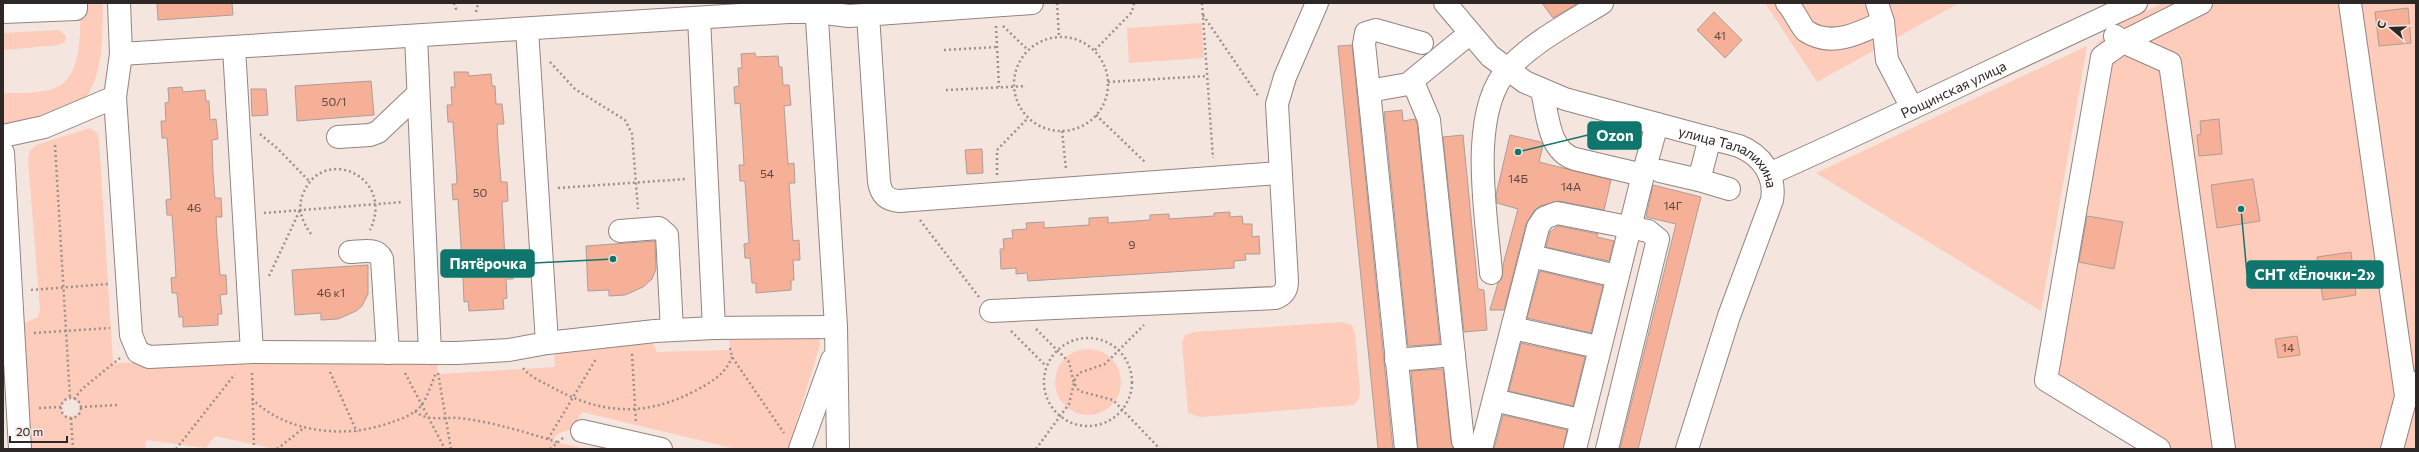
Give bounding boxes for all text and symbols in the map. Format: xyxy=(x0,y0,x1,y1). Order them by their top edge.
north arrow xyxy=(2371,8,2411,48)
text: С xyxy=(2374,18,2389,30)
house number: 41 xyxy=(1714,28,1726,42)
street label: Рощинская улица xyxy=(1898,56,2009,121)
house number: 50/1 xyxy=(322,94,346,108)
callout: Ozon xyxy=(1588,122,1641,149)
street label: улица Талалихина xyxy=(1677,122,1781,189)
text: Ozon xyxy=(1596,126,1634,144)
house number: 54 xyxy=(760,166,774,180)
house number: 14Б xyxy=(1508,171,1528,185)
house number: 14А xyxy=(1561,179,1581,193)
house number: 50 xyxy=(473,185,488,199)
house number: 14Г xyxy=(1663,198,1683,212)
house number: 46 xyxy=(187,200,201,214)
house number: 9 xyxy=(1128,237,1136,251)
callout: Пятёрочка xyxy=(441,250,534,277)
text: Пятёрочка xyxy=(449,254,527,272)
callout: СНТ «Ёлочки-2» xyxy=(2247,261,2383,288)
text: СНТ «Ёлочки-2» xyxy=(2255,265,2376,283)
house number: 46 к1 xyxy=(317,285,345,299)
house number: 14 xyxy=(2282,340,2294,354)
scale bar xyxy=(10,418,67,444)
text: 20 m xyxy=(16,424,43,438)

